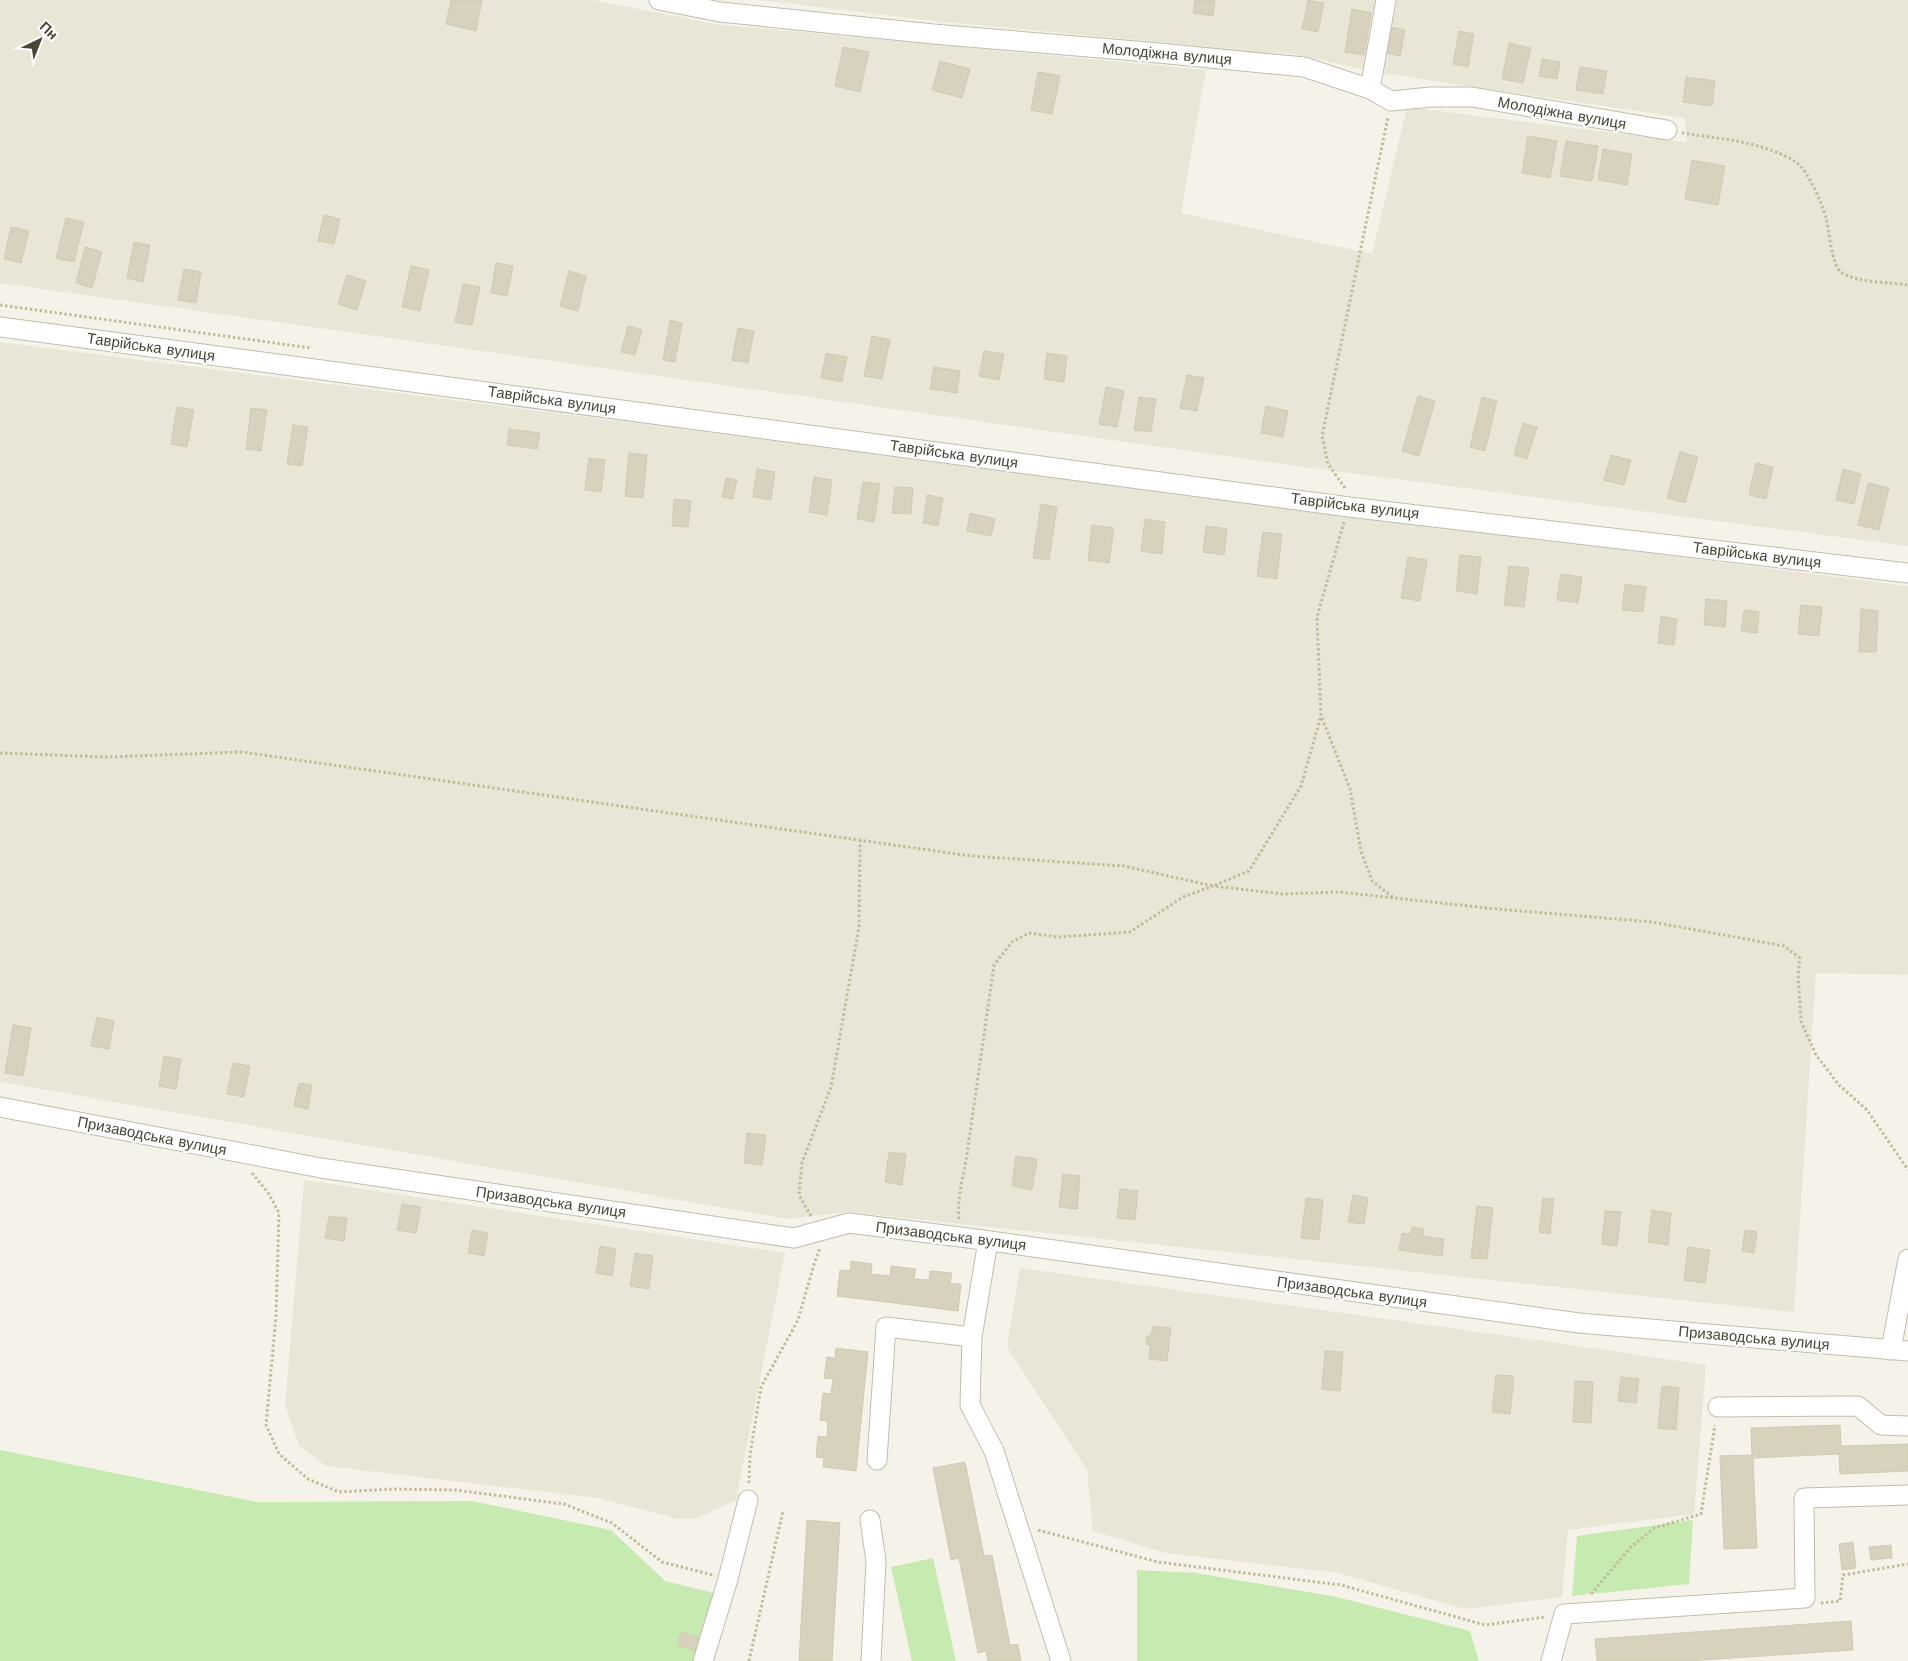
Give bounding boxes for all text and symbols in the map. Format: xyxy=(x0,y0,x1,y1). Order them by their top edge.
north arrow xyxy=(15,15,65,65)
text: Пн xyxy=(37,18,61,43)
street label: Молодіжна вулиця xyxy=(1101,39,1233,69)
street label: Молодіжна вулиця xyxy=(1496,93,1628,133)
street label: Таврійська вулиця xyxy=(86,329,216,365)
street label: Таврійська вулиця xyxy=(487,382,617,418)
street label: Таврійська вулиця xyxy=(889,436,1019,472)
street label: Таврійська вулиця xyxy=(1290,489,1420,523)
street label: Таврійська вулиця xyxy=(1692,538,1822,572)
street label: Призаводська вулиця xyxy=(76,1113,228,1159)
street label: Призаводська вулиця xyxy=(475,1183,627,1221)
street label: Призаводська вулиця xyxy=(875,1218,1027,1254)
street label: Призаводська вулиця xyxy=(1276,1273,1428,1311)
street label: Призаводська вулиця xyxy=(1678,1322,1830,1354)

